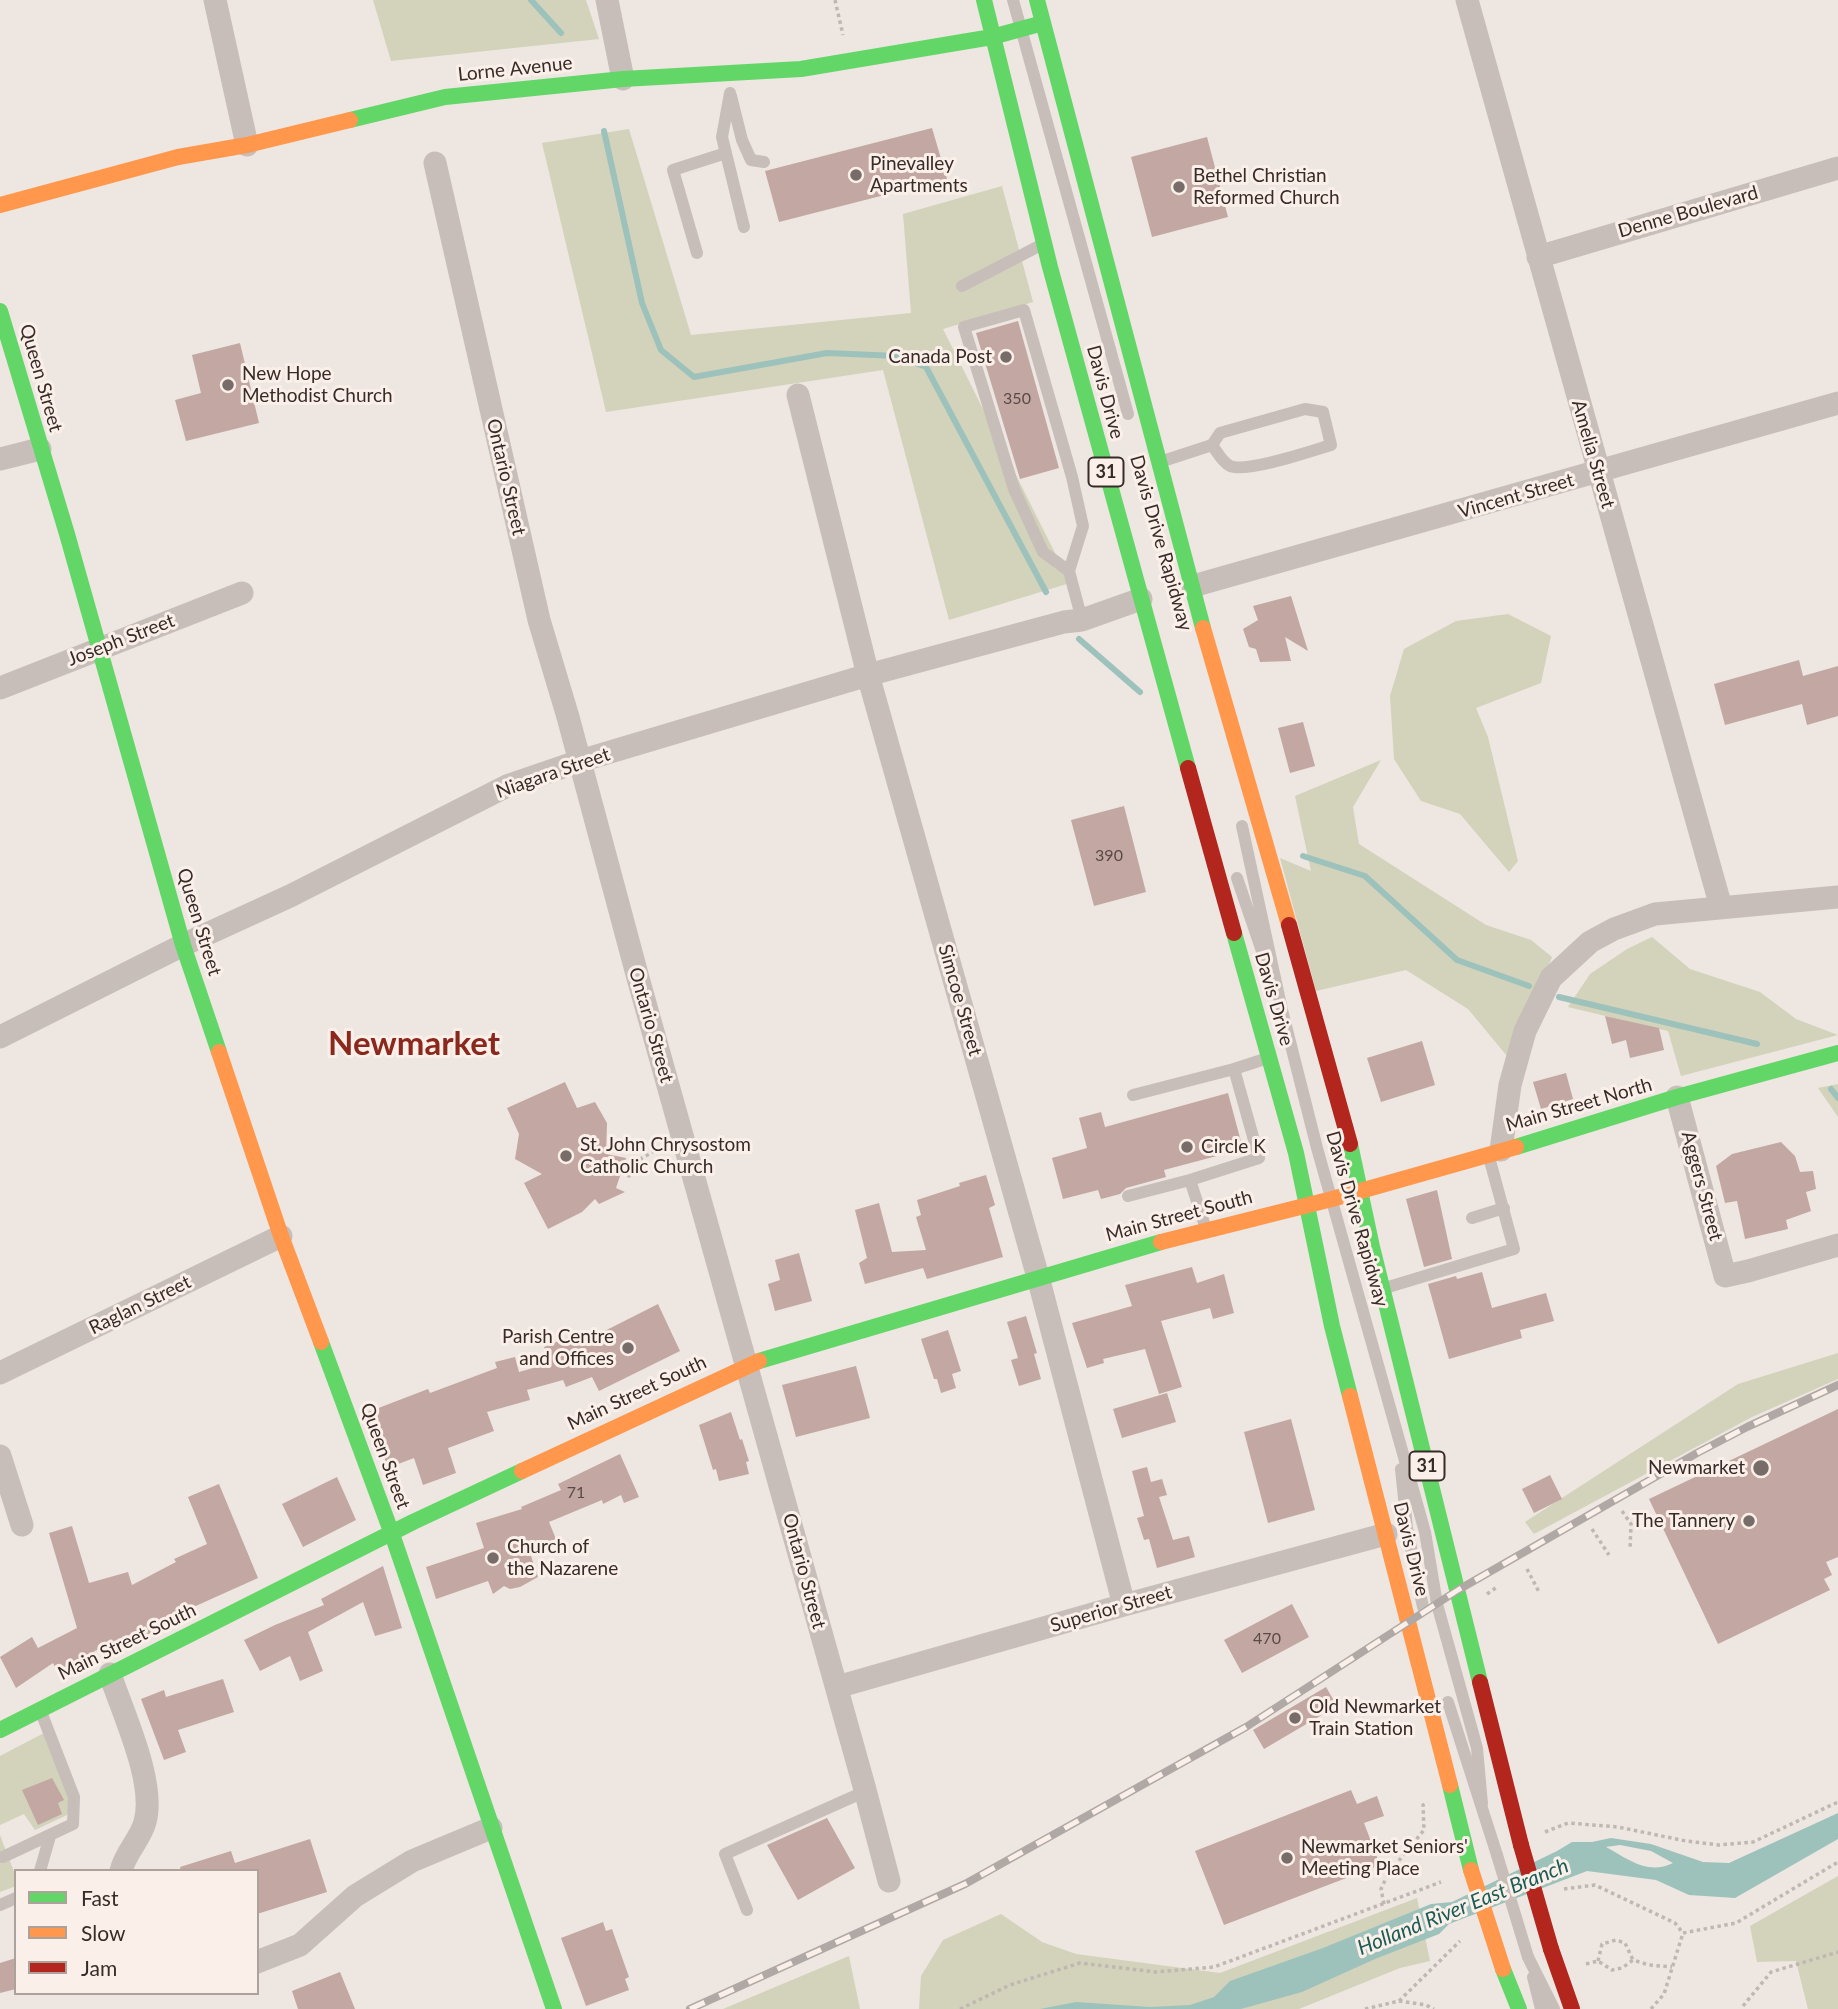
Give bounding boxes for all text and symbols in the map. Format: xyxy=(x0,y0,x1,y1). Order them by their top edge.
street label: Lorne Avenue xyxy=(457,52,573,86)
place label: Pinevalley Apartments xyxy=(870,153,968,197)
place label: Bethel Christian Reformed Church xyxy=(1193,165,1340,209)
marker: Pinevalley Apartments xyxy=(848,167,864,183)
marker: Bethel Christian Reformed Church xyxy=(1171,179,1187,195)
street label: Denne Boulevard xyxy=(1615,181,1761,243)
street label: Queen Street xyxy=(15,321,67,435)
street label: Davis Drive xyxy=(1082,343,1128,441)
place label: Canada Post xyxy=(888,346,992,368)
marker: Canada Post xyxy=(998,349,1014,365)
place label: New Hope Methodist Church xyxy=(242,363,393,407)
marker: New Hope Methodist Church xyxy=(220,377,236,393)
house number: 350 xyxy=(1003,389,1031,409)
street label: Amelia Street xyxy=(1567,397,1619,511)
street label: Ontario Street xyxy=(482,417,530,537)
street label: Davis Drive Rapidway xyxy=(1125,452,1197,634)
road number: 31 xyxy=(1088,458,1124,486)
street label: Vincent Street xyxy=(1456,469,1576,523)
street label: Joseph Street xyxy=(64,609,178,671)
street label: Niagara Street xyxy=(493,743,613,803)
house number: 390 xyxy=(1095,846,1123,866)
street label: Queen Street xyxy=(172,865,226,979)
street label: Simcoe Street xyxy=(933,942,987,1058)
street label: Davis Drive xyxy=(1250,950,1298,1048)
street label: Ontario Street xyxy=(624,965,678,1085)
district label: Newmarket xyxy=(328,1024,500,1064)
street label: Main Street North xyxy=(1503,1073,1655,1137)
street label: Davis Drive Rapidway xyxy=(1321,1128,1393,1310)
street label: Aggers Street xyxy=(1676,1129,1728,1243)
place label: St. John Chrysostom Catholic Church xyxy=(580,1134,751,1178)
place label: Circle K xyxy=(1201,1136,1266,1158)
marker: Circle K xyxy=(1179,1139,1195,1155)
marker: St. John Chrysostom Catholic Church xyxy=(558,1148,574,1164)
street label: Main Street South xyxy=(1103,1185,1255,1247)
street label: Raglan Street xyxy=(85,1271,195,1339)
place label: Parish Centre and Offices xyxy=(502,1326,614,1370)
marker: Parish Centre and Offices xyxy=(620,1340,636,1356)
street label: Main Street South xyxy=(564,1351,710,1435)
street label: Queen Street xyxy=(355,1400,415,1512)
road number: 31 xyxy=(1410,1451,1444,1480)
place label: Newmarket xyxy=(1648,1457,1745,1479)
marker: Newmarket xyxy=(1751,1458,1771,1478)
house number: 71 xyxy=(567,1483,585,1503)
street label: Davis Drive xyxy=(1388,1500,1434,1598)
place label: The Tannery xyxy=(1632,1510,1735,1532)
street label: Ontario Street xyxy=(778,1511,830,1631)
marker: The Tannery xyxy=(1741,1513,1757,1529)
place label: Church of the Nazarene xyxy=(507,1536,618,1580)
marker: Church of the Nazarene xyxy=(485,1550,501,1566)
street label: Superior Street xyxy=(1048,1581,1174,1637)
street label: Main Street South xyxy=(54,1599,200,1685)
house number: 470 xyxy=(1253,1629,1281,1649)
place label: Old Newmarket Train Station xyxy=(1309,1696,1441,1740)
marker: Old Newmarket Train Station xyxy=(1287,1710,1303,1726)
place label: Newmarket Seniors' Meeting Place xyxy=(1301,1836,1468,1880)
marker: Newmarket Seniors' Meeting Place xyxy=(1279,1850,1295,1866)
water label: Holland River East Branch xyxy=(1354,1853,1572,1961)
legend xyxy=(14,1869,259,1995)
text: Fast xyxy=(81,1885,118,1910)
text: Slow xyxy=(81,1920,125,1945)
text: Jam xyxy=(81,1955,117,1980)

